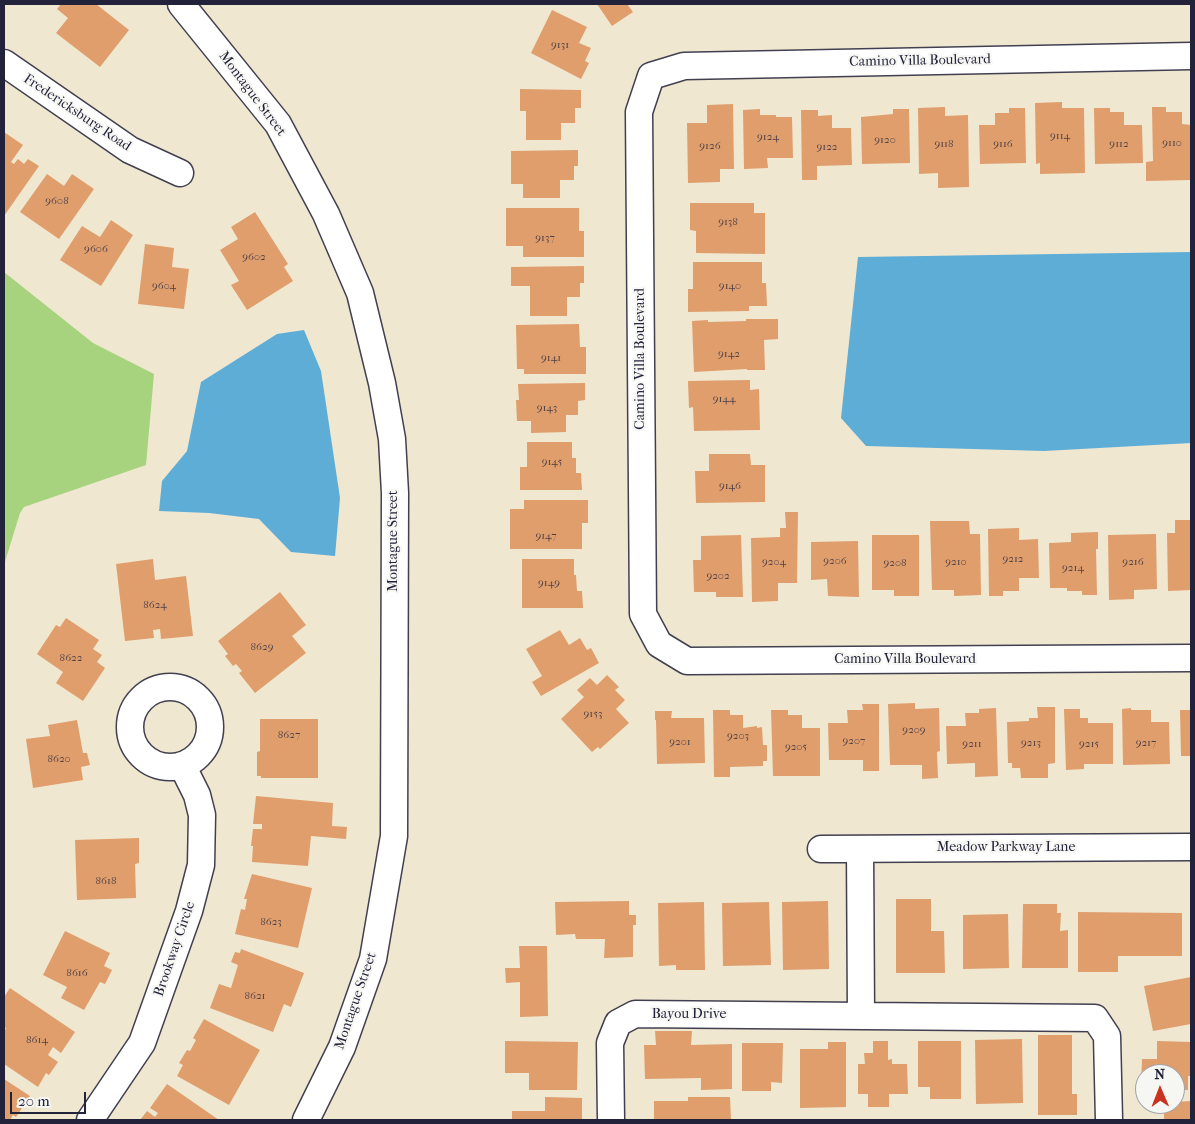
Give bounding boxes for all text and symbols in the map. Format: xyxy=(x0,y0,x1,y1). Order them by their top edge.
house number: 9131 xyxy=(551,38,569,52)
street label: Montague Street xyxy=(215,48,289,140)
street label: Camino Villa Boulevard xyxy=(849,51,991,71)
street label: Fredericksburg Road xyxy=(20,71,134,155)
house number: 9114 xyxy=(1050,129,1070,143)
house number: 9124 xyxy=(757,130,779,144)
house number: 9120 xyxy=(874,133,896,147)
house number: 9110 xyxy=(1162,136,1182,150)
house number: 9118 xyxy=(934,137,954,151)
house number: 9116 xyxy=(993,137,1013,151)
house number: 9112 xyxy=(1109,137,1129,151)
house number: 9126 xyxy=(699,139,721,153)
house number: 9122 xyxy=(816,140,838,154)
house number: 9608 xyxy=(45,194,69,208)
house number: 9138 xyxy=(718,215,738,229)
house number: 9137 xyxy=(535,231,555,245)
house number: 9606 xyxy=(84,242,108,256)
house number: 9602 xyxy=(242,250,266,264)
house number: 9604 xyxy=(152,279,176,293)
house number: 9140 xyxy=(719,279,741,293)
street label: Camino Villa Boulevard xyxy=(633,288,649,430)
house number: 9142 xyxy=(718,347,740,361)
house number: 9141 xyxy=(541,351,561,365)
house number: 9144 xyxy=(713,392,735,406)
house number: 9143 xyxy=(537,401,557,415)
house number: 9145 xyxy=(542,455,562,469)
house number: 9146 xyxy=(719,479,741,493)
street label: Montague Street xyxy=(386,490,402,592)
house number: 9147 xyxy=(535,529,557,543)
house number: 9212 xyxy=(1002,552,1024,566)
house number: 9206 xyxy=(823,554,847,568)
house number: 9204 xyxy=(762,555,786,569)
house number: 9210 xyxy=(945,555,967,569)
house number: 9216 xyxy=(1122,555,1144,569)
house number: 9208 xyxy=(883,556,907,570)
house number: 9214 xyxy=(1062,561,1084,575)
house number: 9202 xyxy=(706,569,730,583)
house number: 9149 xyxy=(538,576,560,590)
house number: 8624 xyxy=(143,598,167,612)
house number: 8629 xyxy=(251,640,273,654)
house number: 8622 xyxy=(60,651,82,665)
street label: Camino Villa Boulevard xyxy=(834,652,976,668)
house number: 9153 xyxy=(584,707,602,721)
house number: 9209 xyxy=(902,723,926,737)
house number: 8627 xyxy=(278,728,300,742)
house number: 9203 xyxy=(727,729,749,743)
house number: 9207 xyxy=(843,734,865,748)
house number: 9201 xyxy=(669,735,691,749)
house number: 9213 xyxy=(1021,736,1041,750)
house number: 9217 xyxy=(1136,736,1156,750)
house number: 9211 xyxy=(962,737,982,751)
house number: 9215 xyxy=(1079,737,1099,751)
house number: 9205 xyxy=(785,740,807,754)
house number: 8620 xyxy=(47,752,71,766)
street label: Meadow Parkway Lane xyxy=(937,840,1075,856)
house number: 8618 xyxy=(96,874,116,888)
street label: Brookway Circle xyxy=(151,899,199,999)
house number: 8623 xyxy=(260,915,282,929)
street label: Montague Street xyxy=(332,950,380,1052)
house number: 8616 xyxy=(66,966,88,980)
house number: 8621 xyxy=(244,989,266,1003)
street label: Bayou Drive xyxy=(652,1007,726,1023)
house number: 8614 xyxy=(26,1033,48,1047)
north arrow xyxy=(1135,1064,1185,1114)
text: N xyxy=(1154,1066,1165,1083)
scale bar xyxy=(12,1082,89,1114)
text: 20 m xyxy=(18,1092,50,1110)

